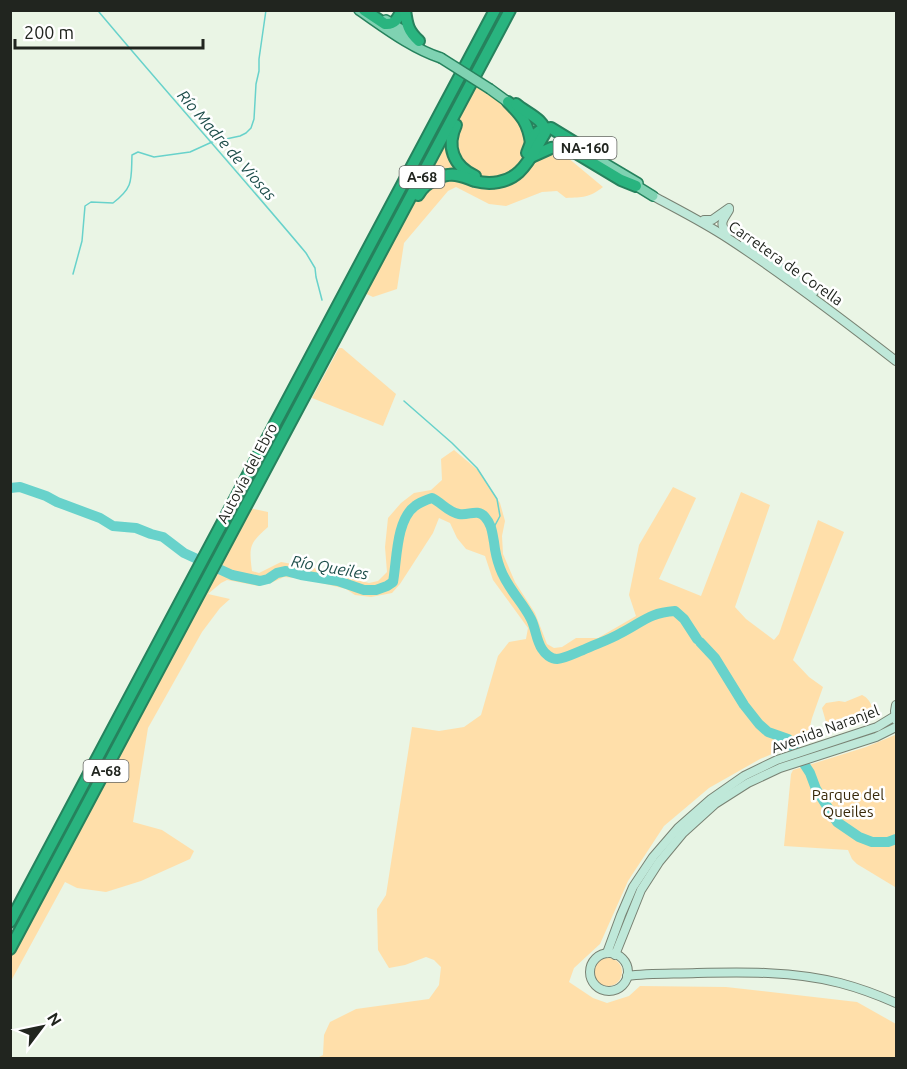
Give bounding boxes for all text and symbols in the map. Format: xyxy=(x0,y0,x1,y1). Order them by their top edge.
scale bar xyxy=(15,12,202,50)
text: 200 m xyxy=(24,22,74,42)
water label: Río Madre de Viosas xyxy=(174,86,280,204)
road number: NA-160 xyxy=(554,137,616,159)
road number: A-68 xyxy=(400,166,444,188)
street label: Carretera de Corella xyxy=(726,217,846,309)
street label: Autovía del Ebro xyxy=(213,420,281,526)
water label: Río Queiles xyxy=(290,551,370,584)
street label: Avenida Naranjel xyxy=(769,702,881,756)
road number: A-68 xyxy=(84,760,128,782)
park label: Parque del Queiles xyxy=(812,786,884,820)
north arrow xyxy=(12,997,72,1057)
text: N xyxy=(44,1009,66,1029)

